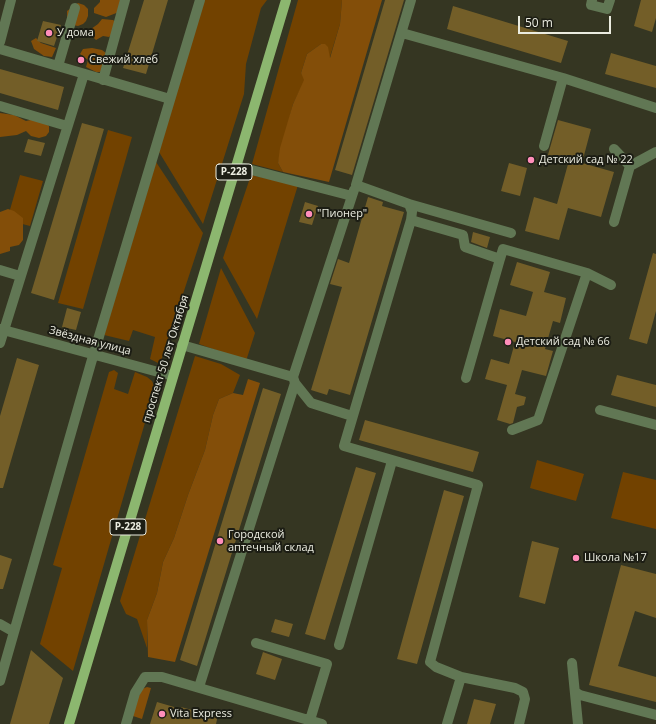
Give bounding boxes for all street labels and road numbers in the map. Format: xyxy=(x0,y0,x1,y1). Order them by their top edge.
road number: Р-228 xyxy=(216,164,252,180)
street label: проспект 50 лет Октября xyxy=(140,293,192,425)
street label: Звёздная улица xyxy=(48,324,132,358)
road number: Р-228 xyxy=(110,519,146,535)

